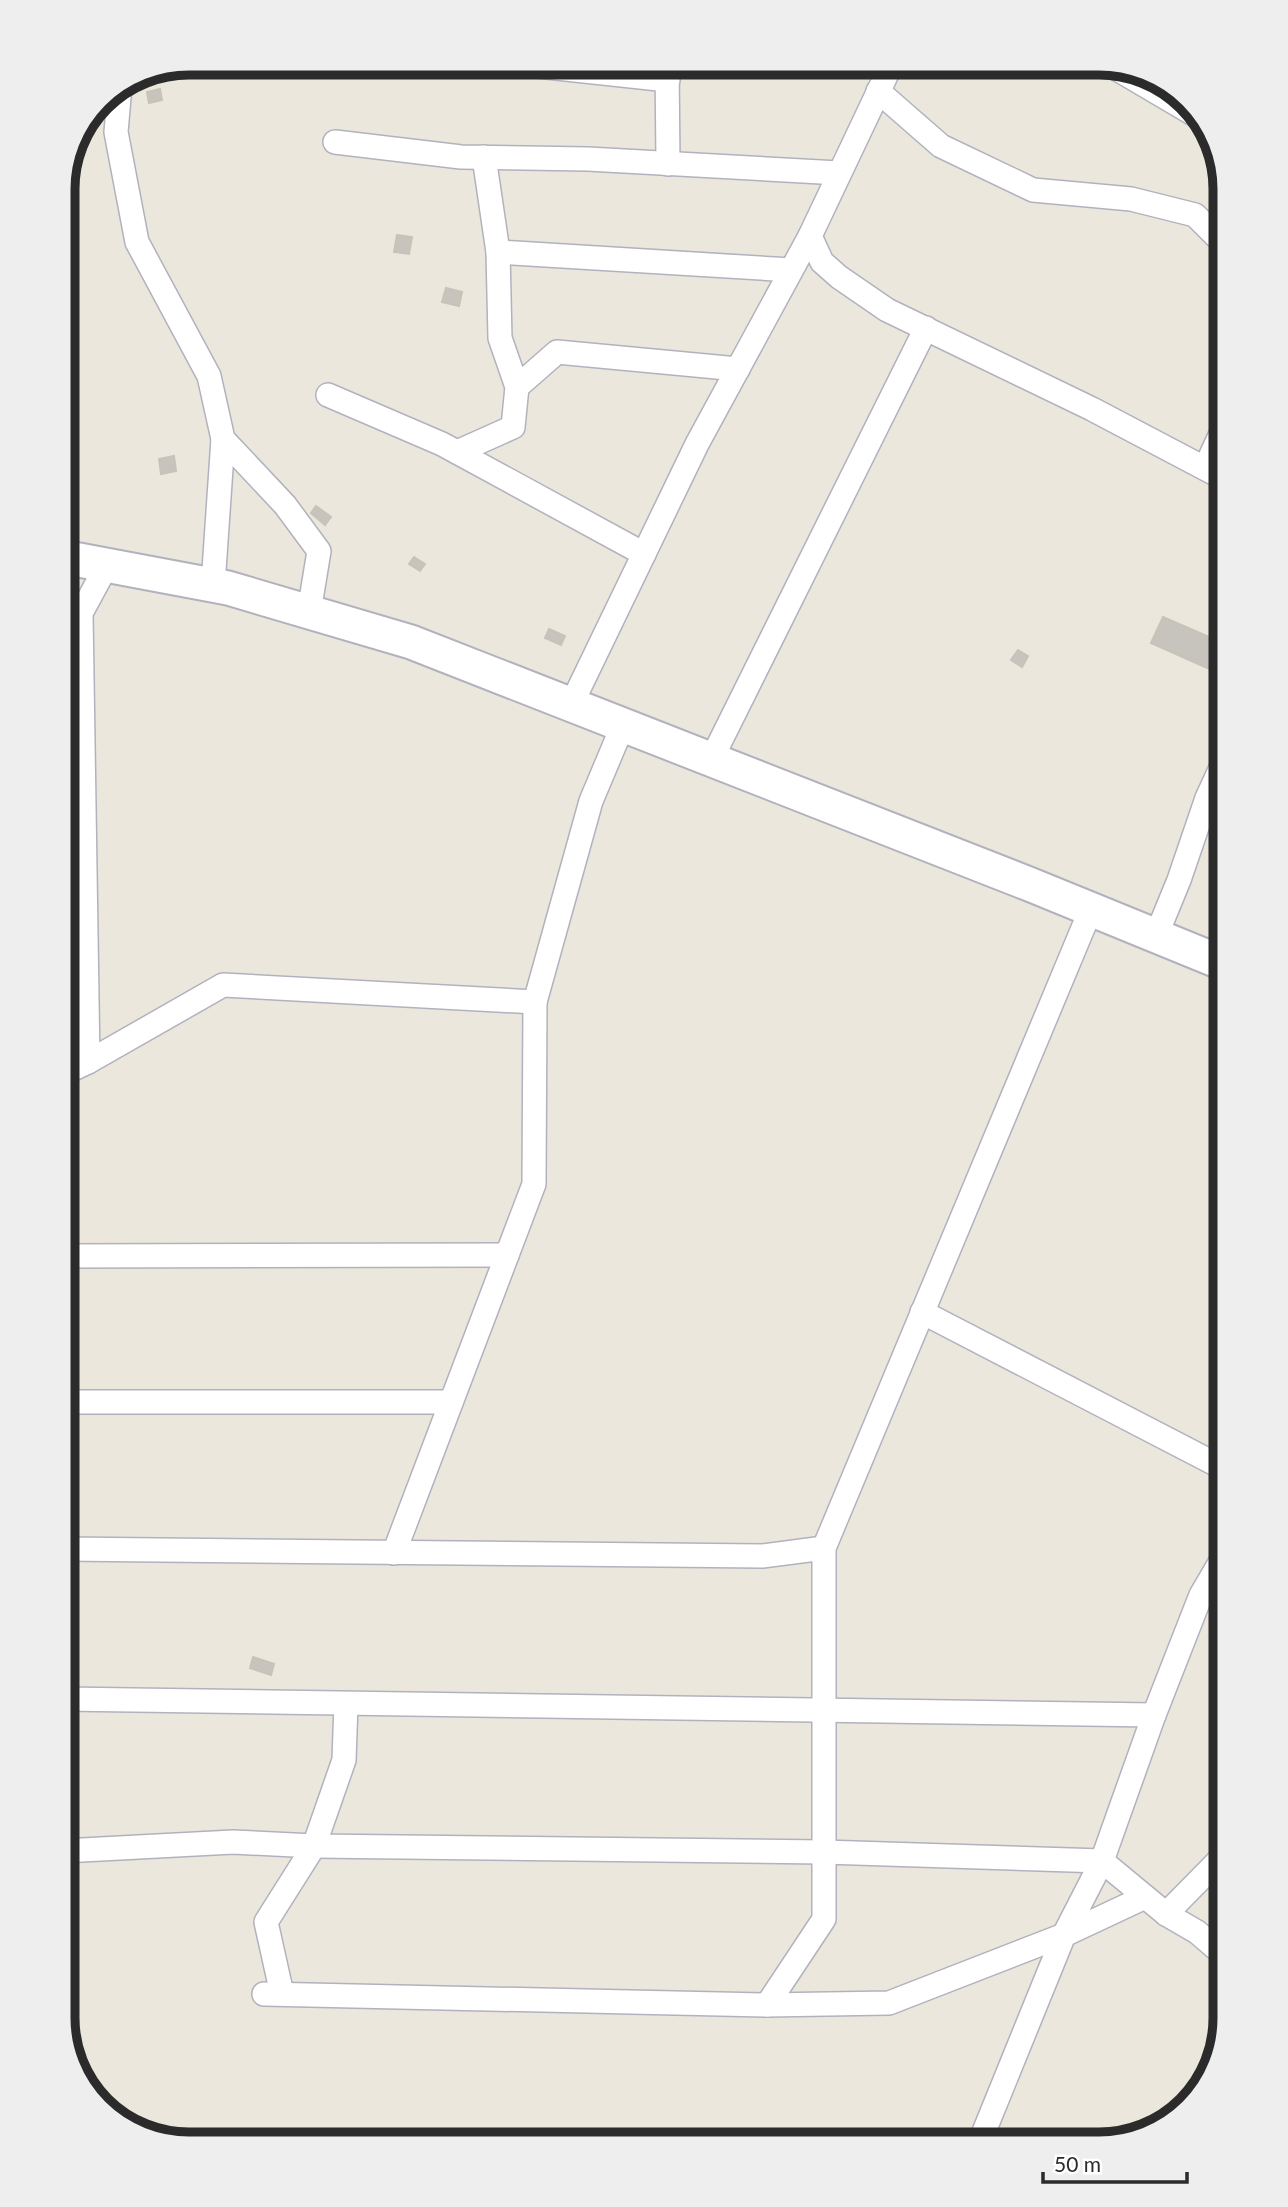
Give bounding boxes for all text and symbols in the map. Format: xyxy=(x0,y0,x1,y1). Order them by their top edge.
scale bar xyxy=(1043,2140,1186,2184)
text: 50 m xyxy=(1054,2151,1101,2176)

